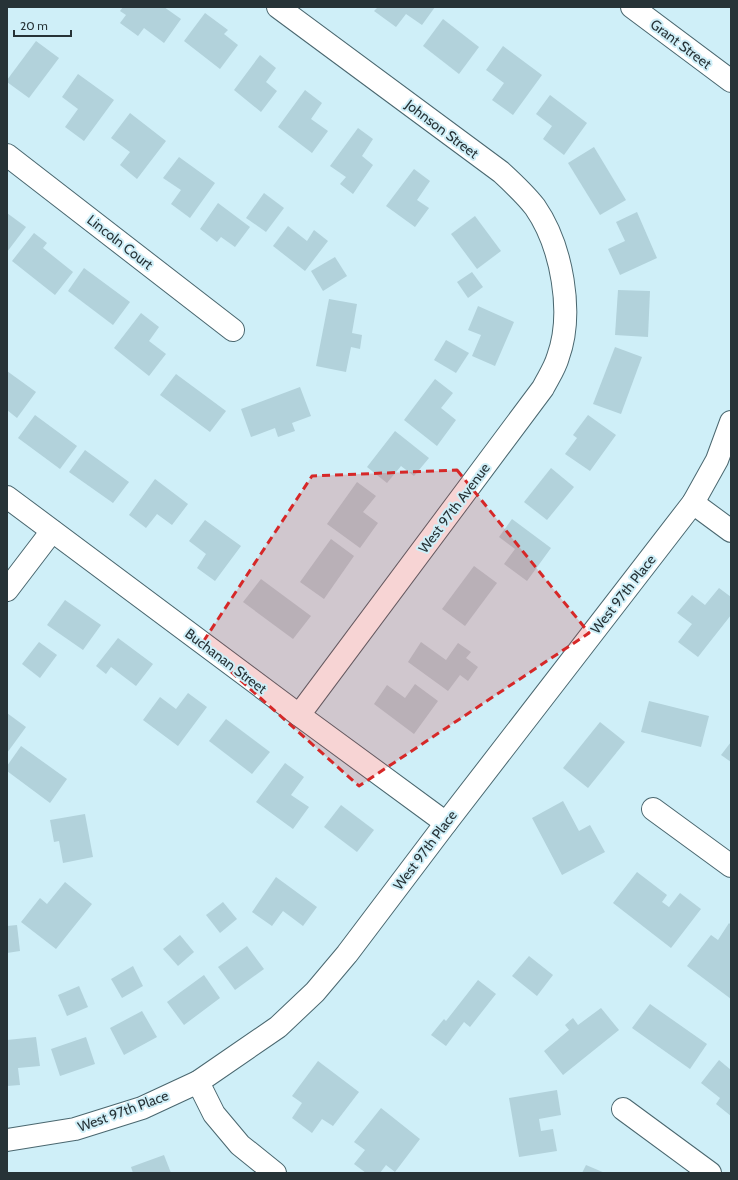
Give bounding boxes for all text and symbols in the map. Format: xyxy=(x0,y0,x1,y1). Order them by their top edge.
scale bar xyxy=(14,12,71,38)
street label: Grant Street xyxy=(647,15,715,73)
text: 20 m xyxy=(20,18,48,33)
street label: Johnson Street xyxy=(401,95,482,163)
street label: Lincoln Court xyxy=(83,211,157,273)
street label: West 97th Avenue xyxy=(414,459,494,557)
street label: West 97th Place xyxy=(587,551,659,637)
street label: Buchanan Street xyxy=(182,624,271,698)
street label: West 97th Place xyxy=(389,806,461,894)
street label: West 97th Place xyxy=(75,1086,171,1136)

